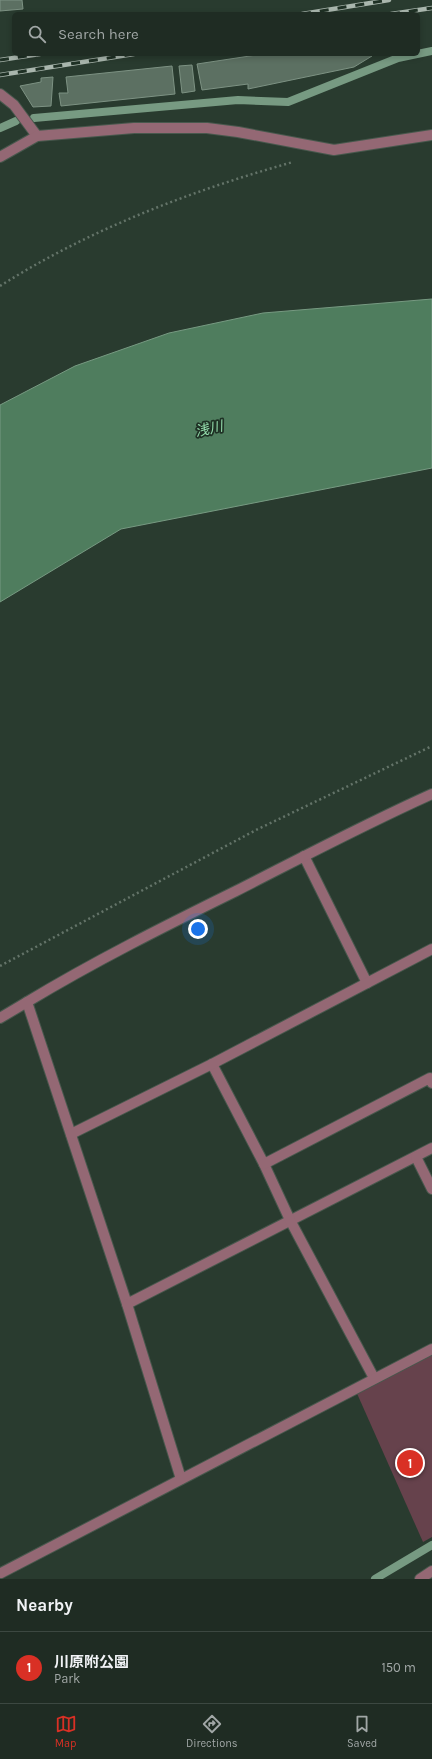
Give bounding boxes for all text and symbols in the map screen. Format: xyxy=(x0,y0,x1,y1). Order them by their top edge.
search box xyxy=(12,12,420,56)
icon: search xyxy=(26,23,48,45)
text: Search here xyxy=(58,25,139,43)
water label: 浅川 xyxy=(193,417,227,440)
your location xyxy=(188,919,208,939)
pin: 1 xyxy=(397,1448,423,1478)
text: Nearby xyxy=(16,1595,73,1615)
text: 川原附公園 xyxy=(54,1653,129,1671)
text: 1 xyxy=(27,1660,31,1675)
text: 150 m xyxy=(381,1660,416,1675)
text: Park xyxy=(54,1671,80,1686)
tab: Map xyxy=(55,1713,77,1750)
tab: Directions xyxy=(186,1713,238,1750)
tab: Saved xyxy=(347,1713,377,1750)

